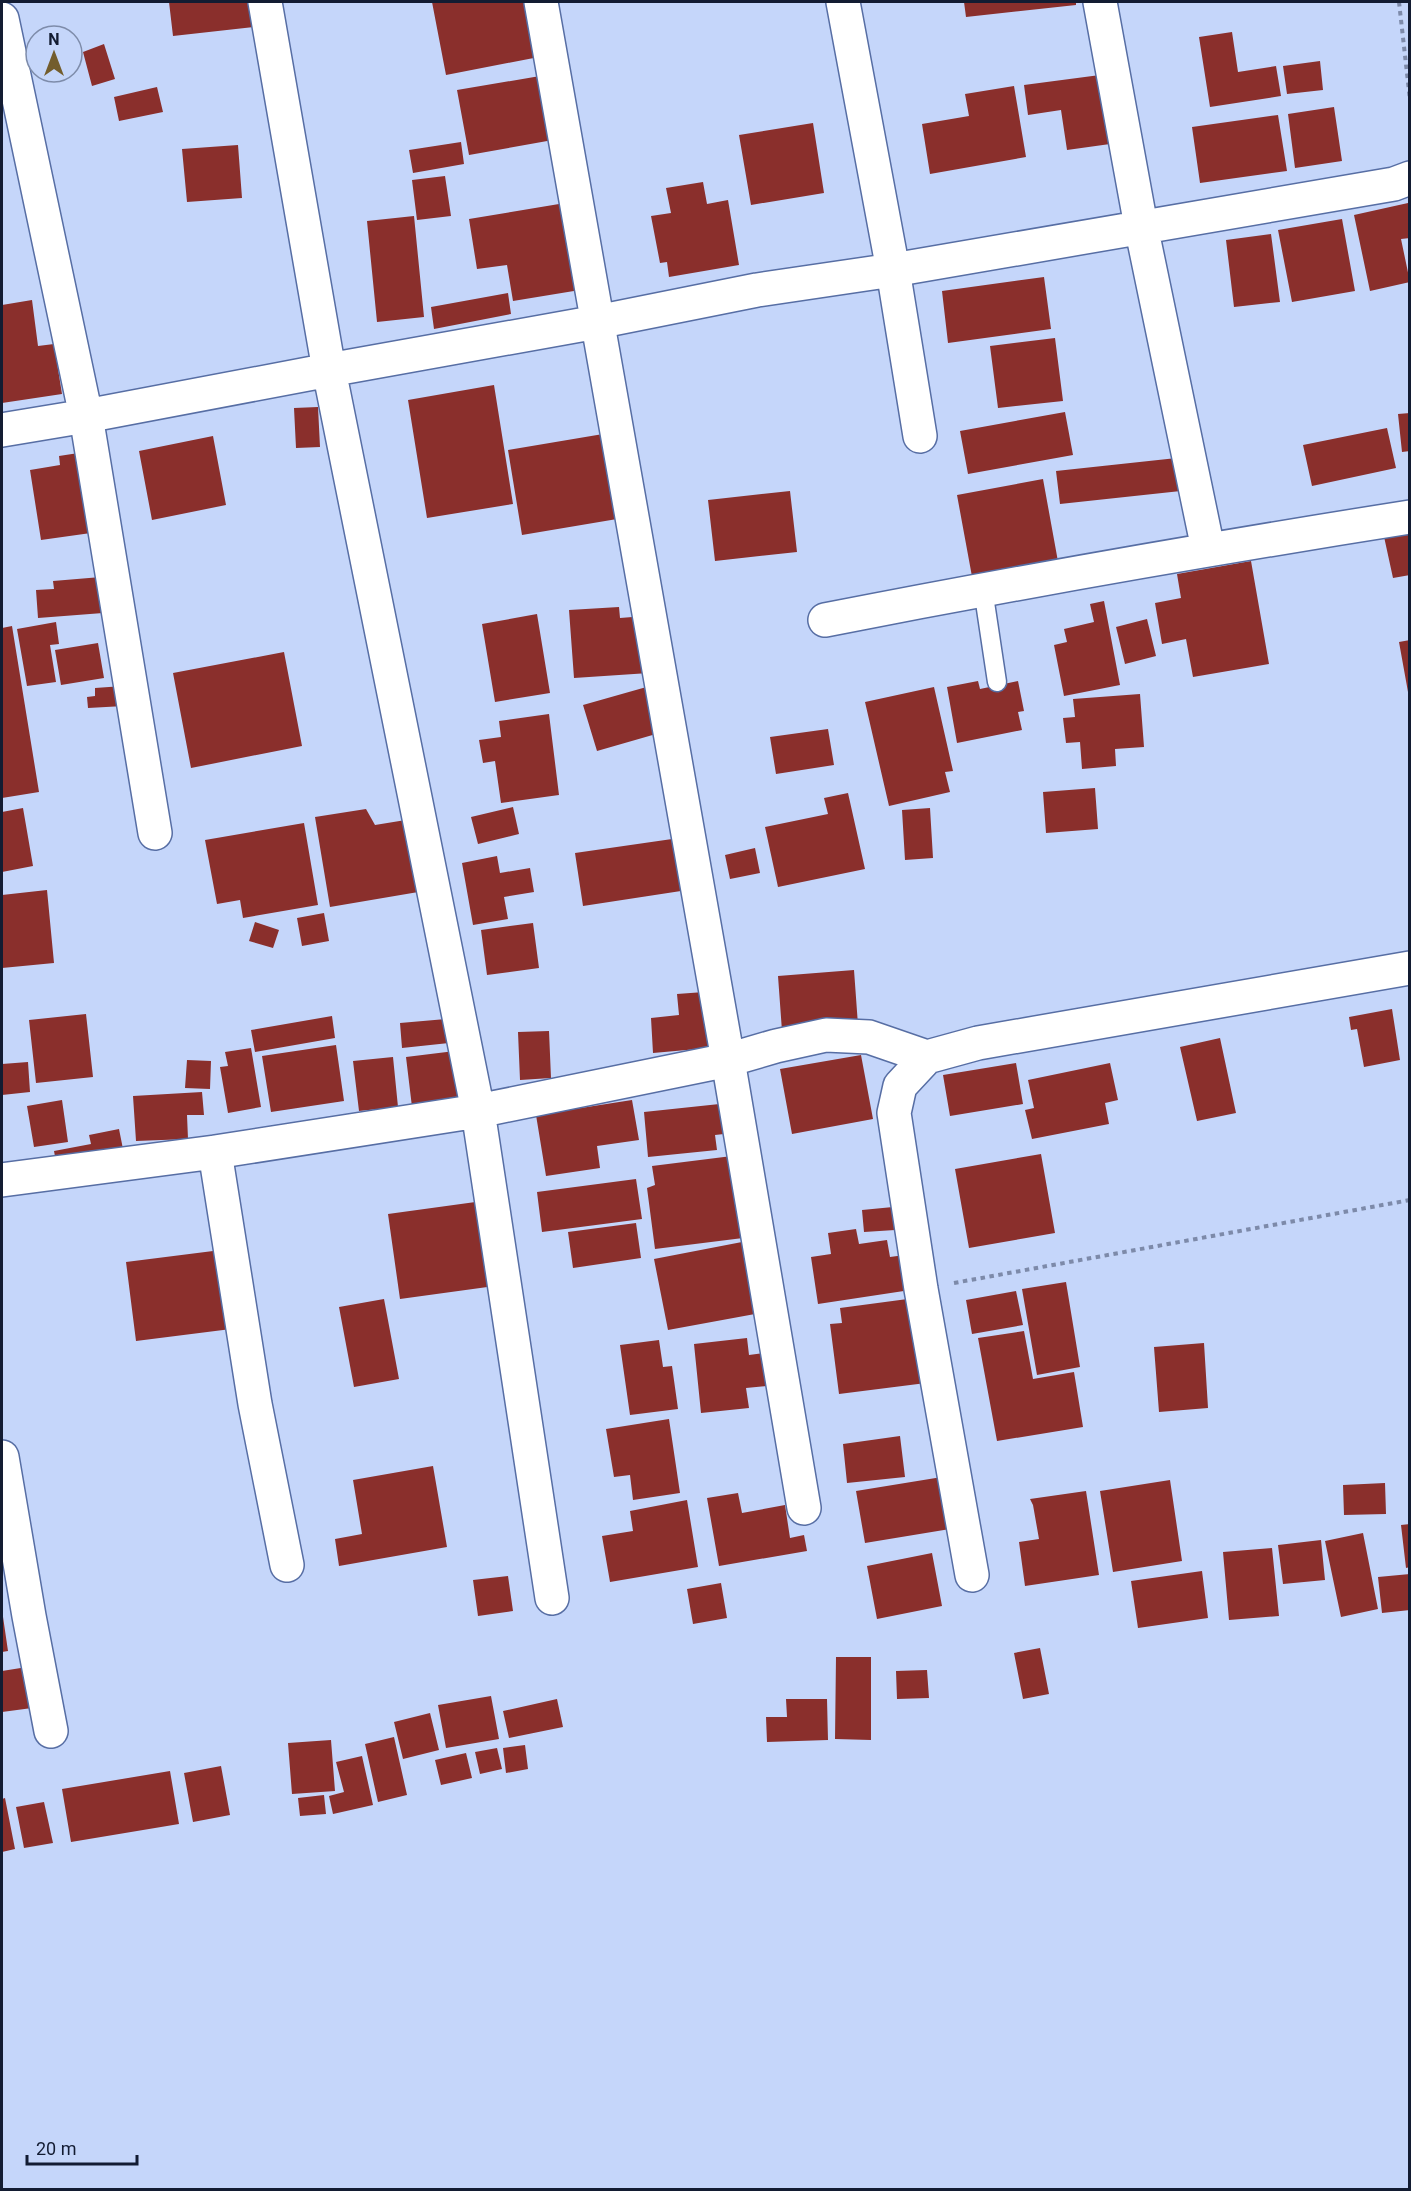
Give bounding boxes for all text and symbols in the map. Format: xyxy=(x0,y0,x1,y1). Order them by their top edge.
north arrow xyxy=(24,24,84,84)
text: N xyxy=(48,30,60,49)
scale bar xyxy=(27,2128,136,2166)
text: 20 m xyxy=(36,2138,76,2159)

